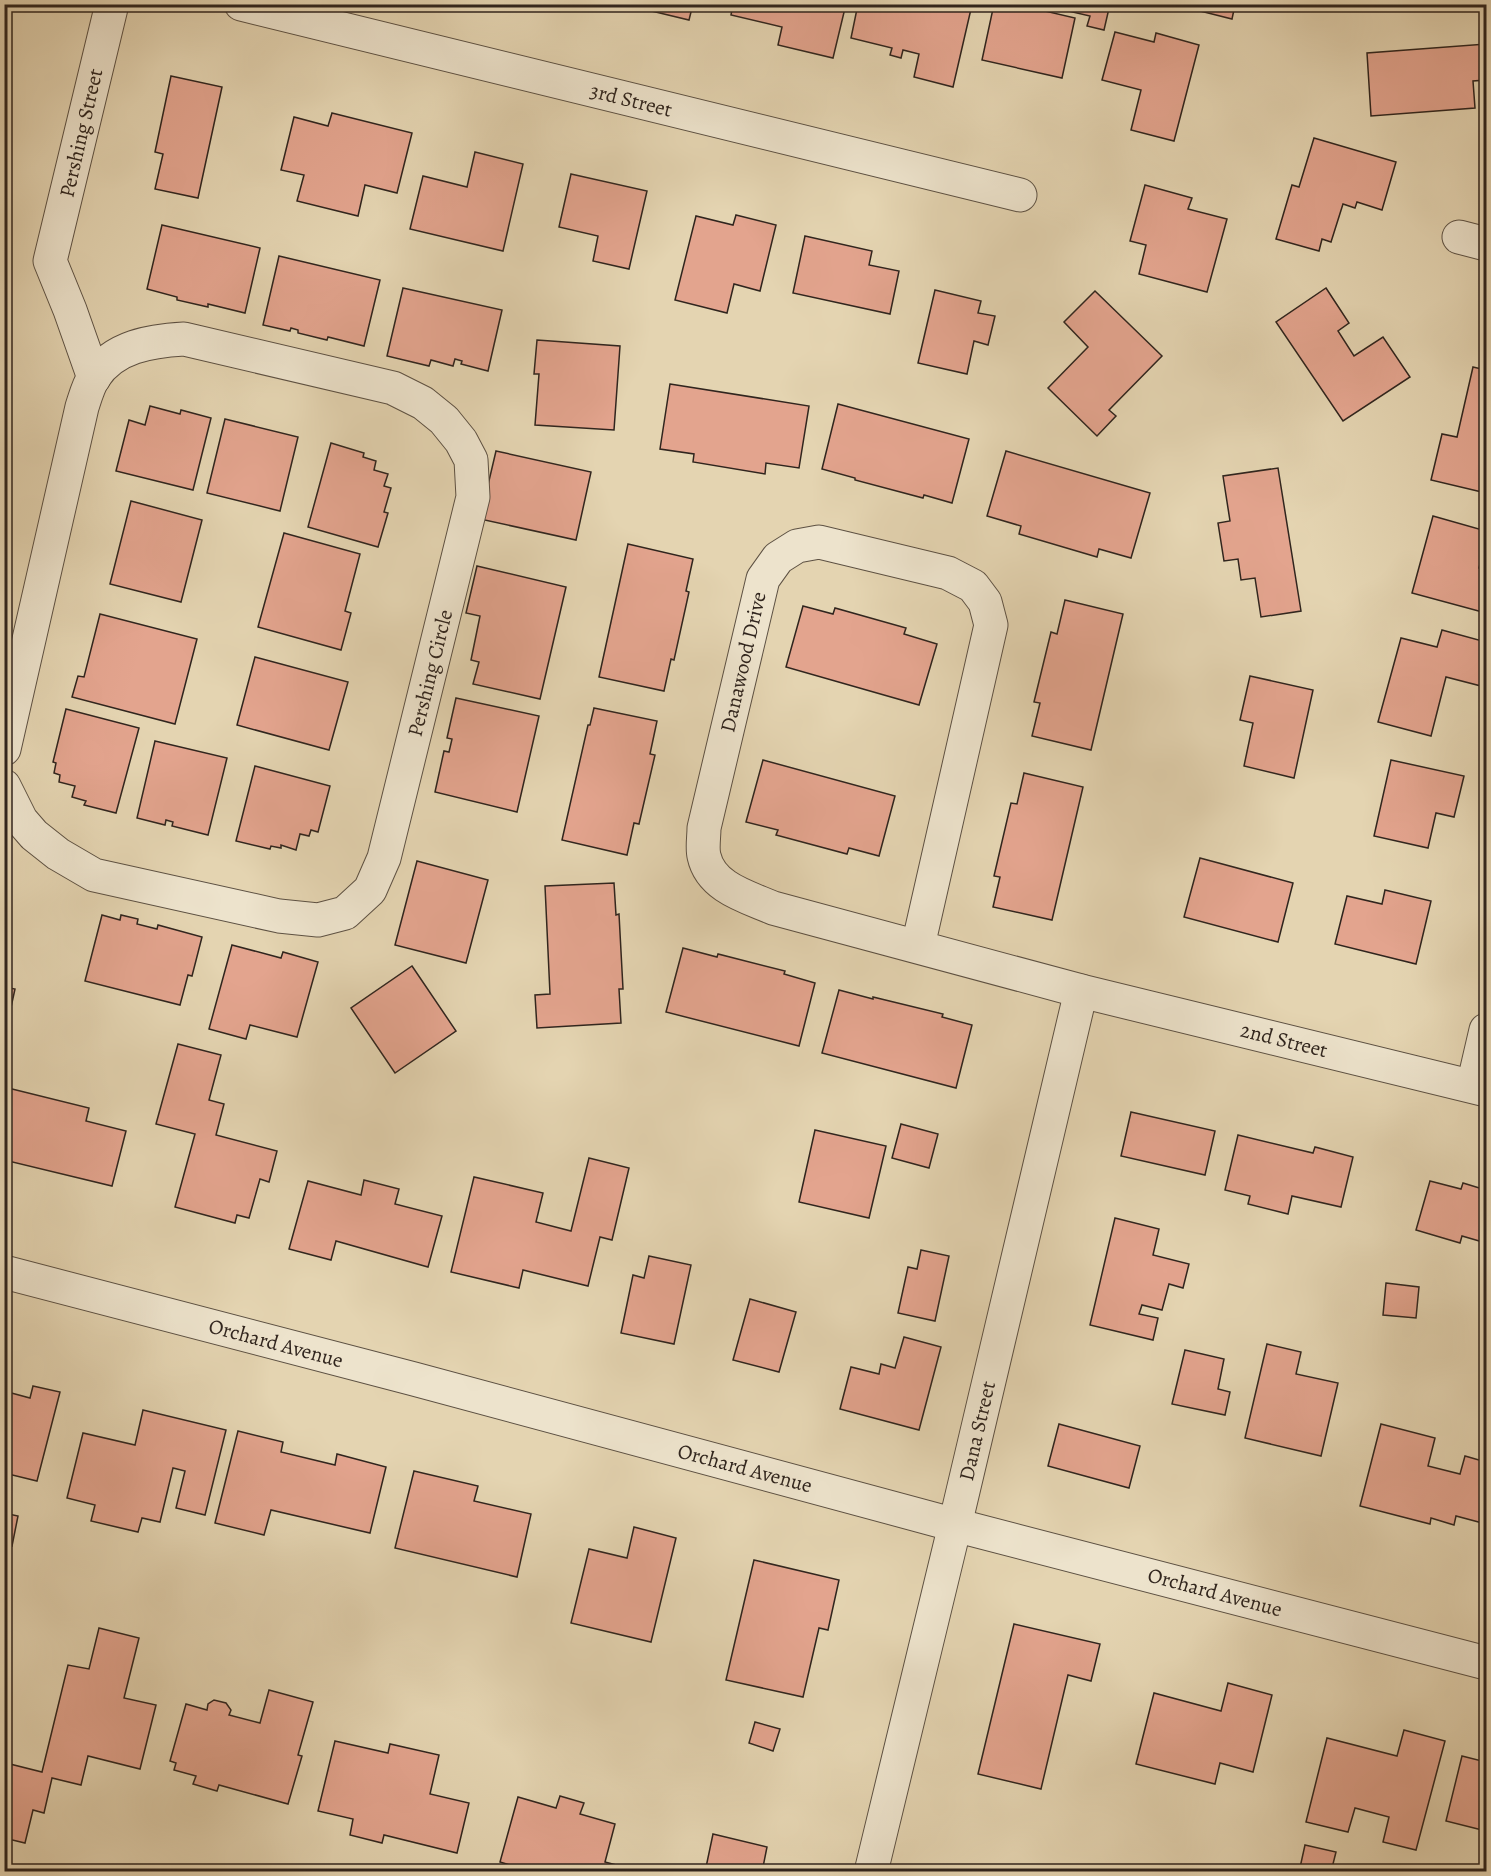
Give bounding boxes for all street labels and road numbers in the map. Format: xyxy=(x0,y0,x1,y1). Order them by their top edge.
street label: Pershing Street xyxy=(53,66,109,200)
street label: 3rd Street xyxy=(587,76,675,124)
street label: Danawood Drive xyxy=(713,589,773,735)
street label: Pershing Circle xyxy=(401,607,459,739)
street label: 2nd Street xyxy=(1238,1016,1330,1064)
street label: Orchard Avenue xyxy=(206,1312,346,1374)
street label: Dana Street xyxy=(952,1378,1002,1484)
street label: Orchard Avenue xyxy=(675,1437,815,1499)
street label: Orchard Avenue xyxy=(1145,1561,1285,1623)

